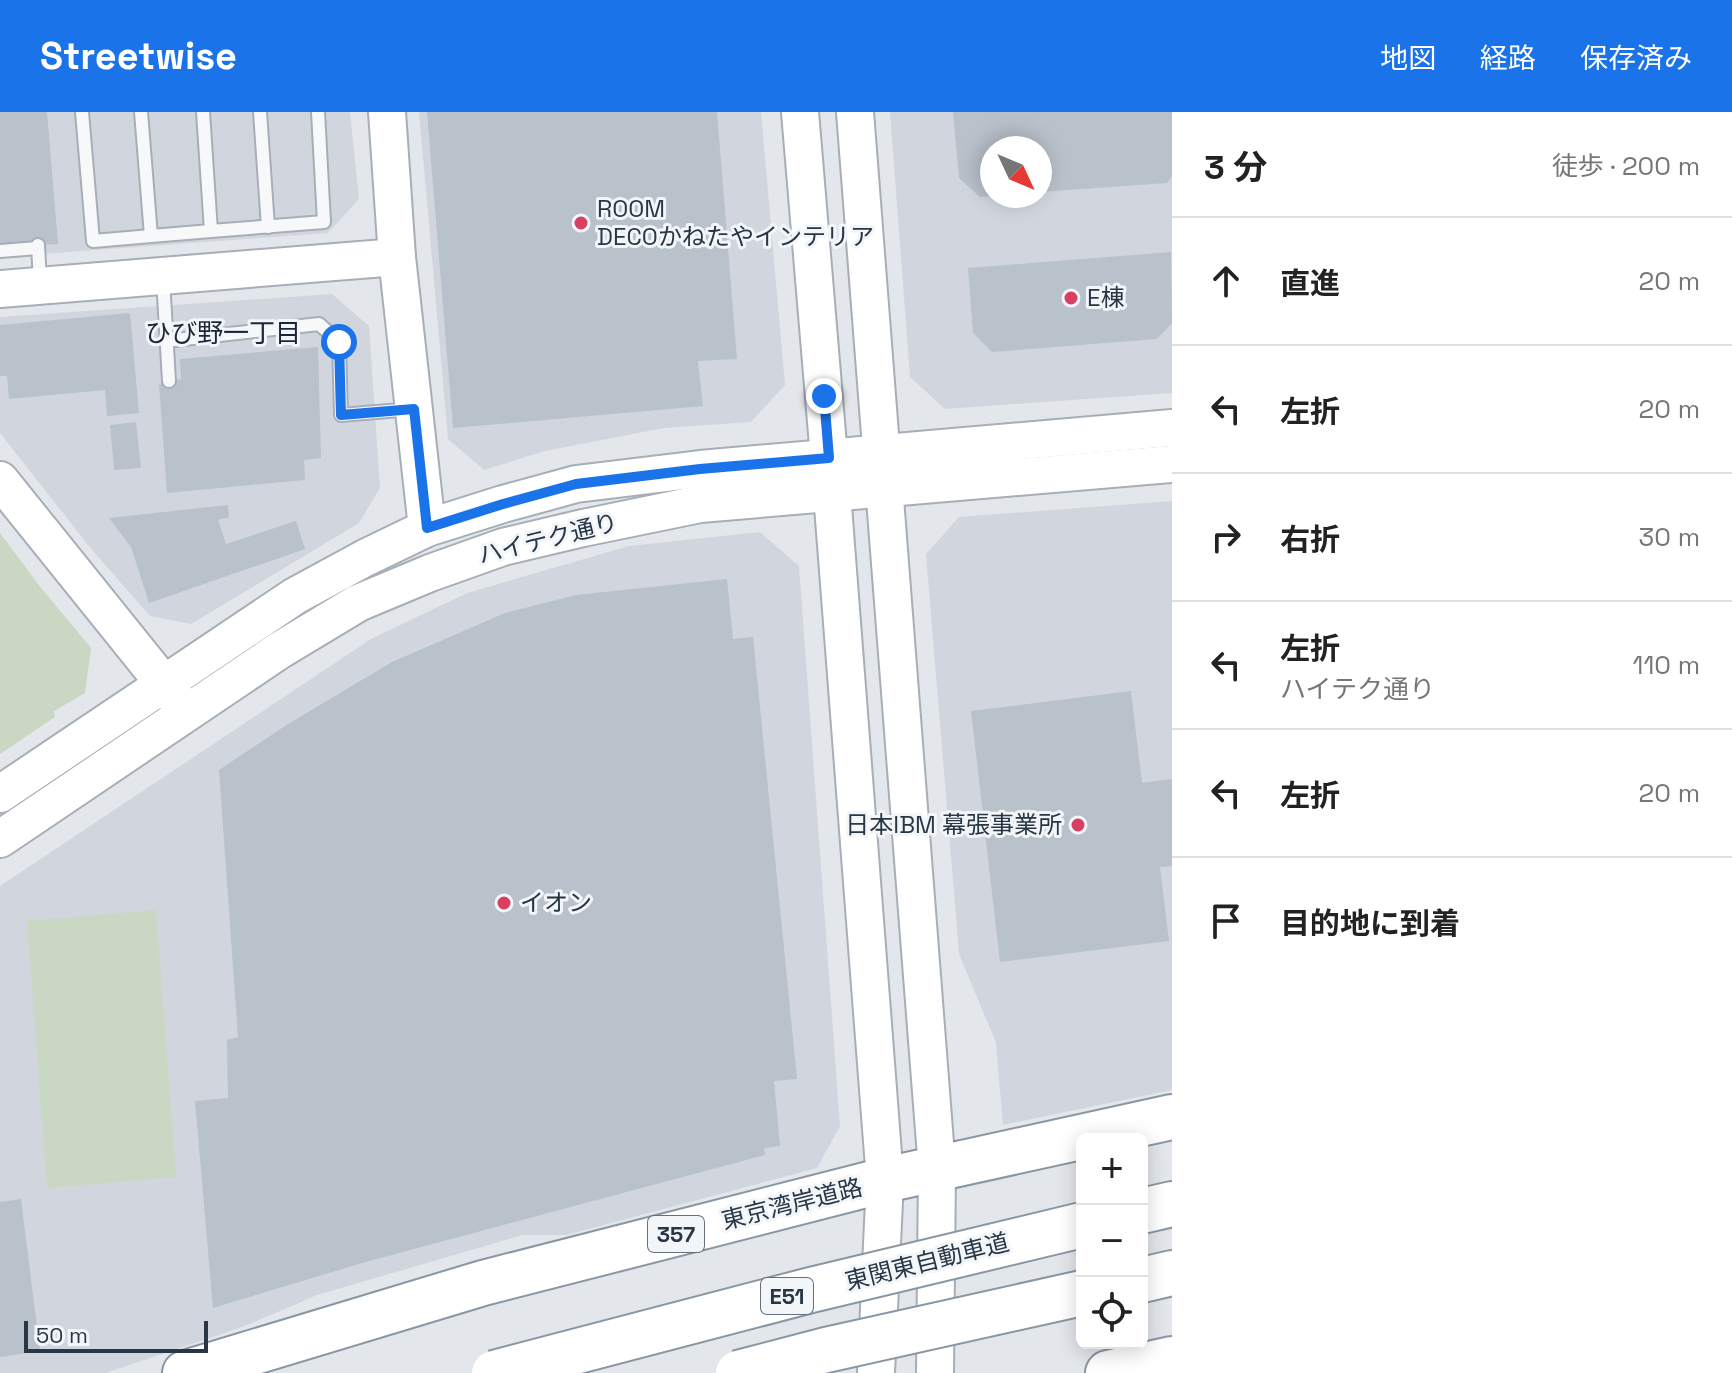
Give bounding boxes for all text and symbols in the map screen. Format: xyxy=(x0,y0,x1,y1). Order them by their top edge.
text: Streetwise xyxy=(40,32,237,80)
text: 地図 xyxy=(1380,40,1436,76)
text: 経路 xyxy=(1480,40,1536,76)
text: 保存済み xyxy=(1580,40,1692,76)
north arrow xyxy=(980,136,1052,208)
text: 3 分 xyxy=(1204,146,1267,189)
text: 徒歩 · 200 m xyxy=(1552,149,1700,183)
place label: ROOM DECOかねたやインテリア xyxy=(597,193,874,252)
marker: ROOM DECOかねたやインテリア xyxy=(572,214,590,232)
icon: ahead xyxy=(1204,259,1248,303)
text: 直進 xyxy=(1280,264,1340,303)
text: 20 m xyxy=(1639,264,1700,298)
place label: E棟 xyxy=(1087,282,1125,313)
marker: E棟 xyxy=(1062,289,1080,307)
district label: ひび野一丁目 xyxy=(145,316,301,350)
route start xyxy=(321,324,357,360)
route end xyxy=(806,378,842,414)
icon: left xyxy=(1204,387,1248,431)
text: 左折 xyxy=(1280,392,1340,431)
text: 20 m xyxy=(1639,392,1700,426)
street label: ハイテク通り xyxy=(475,506,621,571)
icon: right xyxy=(1204,515,1248,559)
text: 右折 xyxy=(1280,520,1340,559)
text: 30 m xyxy=(1639,520,1700,554)
text: 左折 xyxy=(1280,629,1340,668)
icon: left xyxy=(1204,643,1248,687)
text: 110 m xyxy=(1633,648,1700,682)
text: ハイテク通り xyxy=(1280,672,1435,706)
icon: left xyxy=(1204,771,1248,815)
text: 左折 xyxy=(1280,776,1340,815)
text: 20 m xyxy=(1639,776,1700,810)
place label: 日本IBM 幕張事業所 xyxy=(845,809,1062,840)
marker: 日本IBM 幕張事業所 xyxy=(1069,816,1087,834)
place label: イオン xyxy=(520,887,592,918)
marker: イオン xyxy=(495,894,513,912)
icon: arrive xyxy=(1204,899,1248,943)
text: 目的地に到着 xyxy=(1280,904,1460,943)
map controls xyxy=(1076,1133,1148,1349)
button: + xyxy=(1076,1133,1148,1205)
street label: 東京湾岸道路 xyxy=(718,1171,865,1236)
button: − xyxy=(1076,1205,1148,1277)
road number: 357 xyxy=(648,1216,704,1252)
street label: 東関東自動車道 xyxy=(842,1226,1012,1297)
button: locate xyxy=(1076,1277,1148,1349)
road number: E51 xyxy=(761,1278,813,1314)
scale bar xyxy=(24,1317,208,1353)
text: 50 m xyxy=(36,1321,88,1349)

